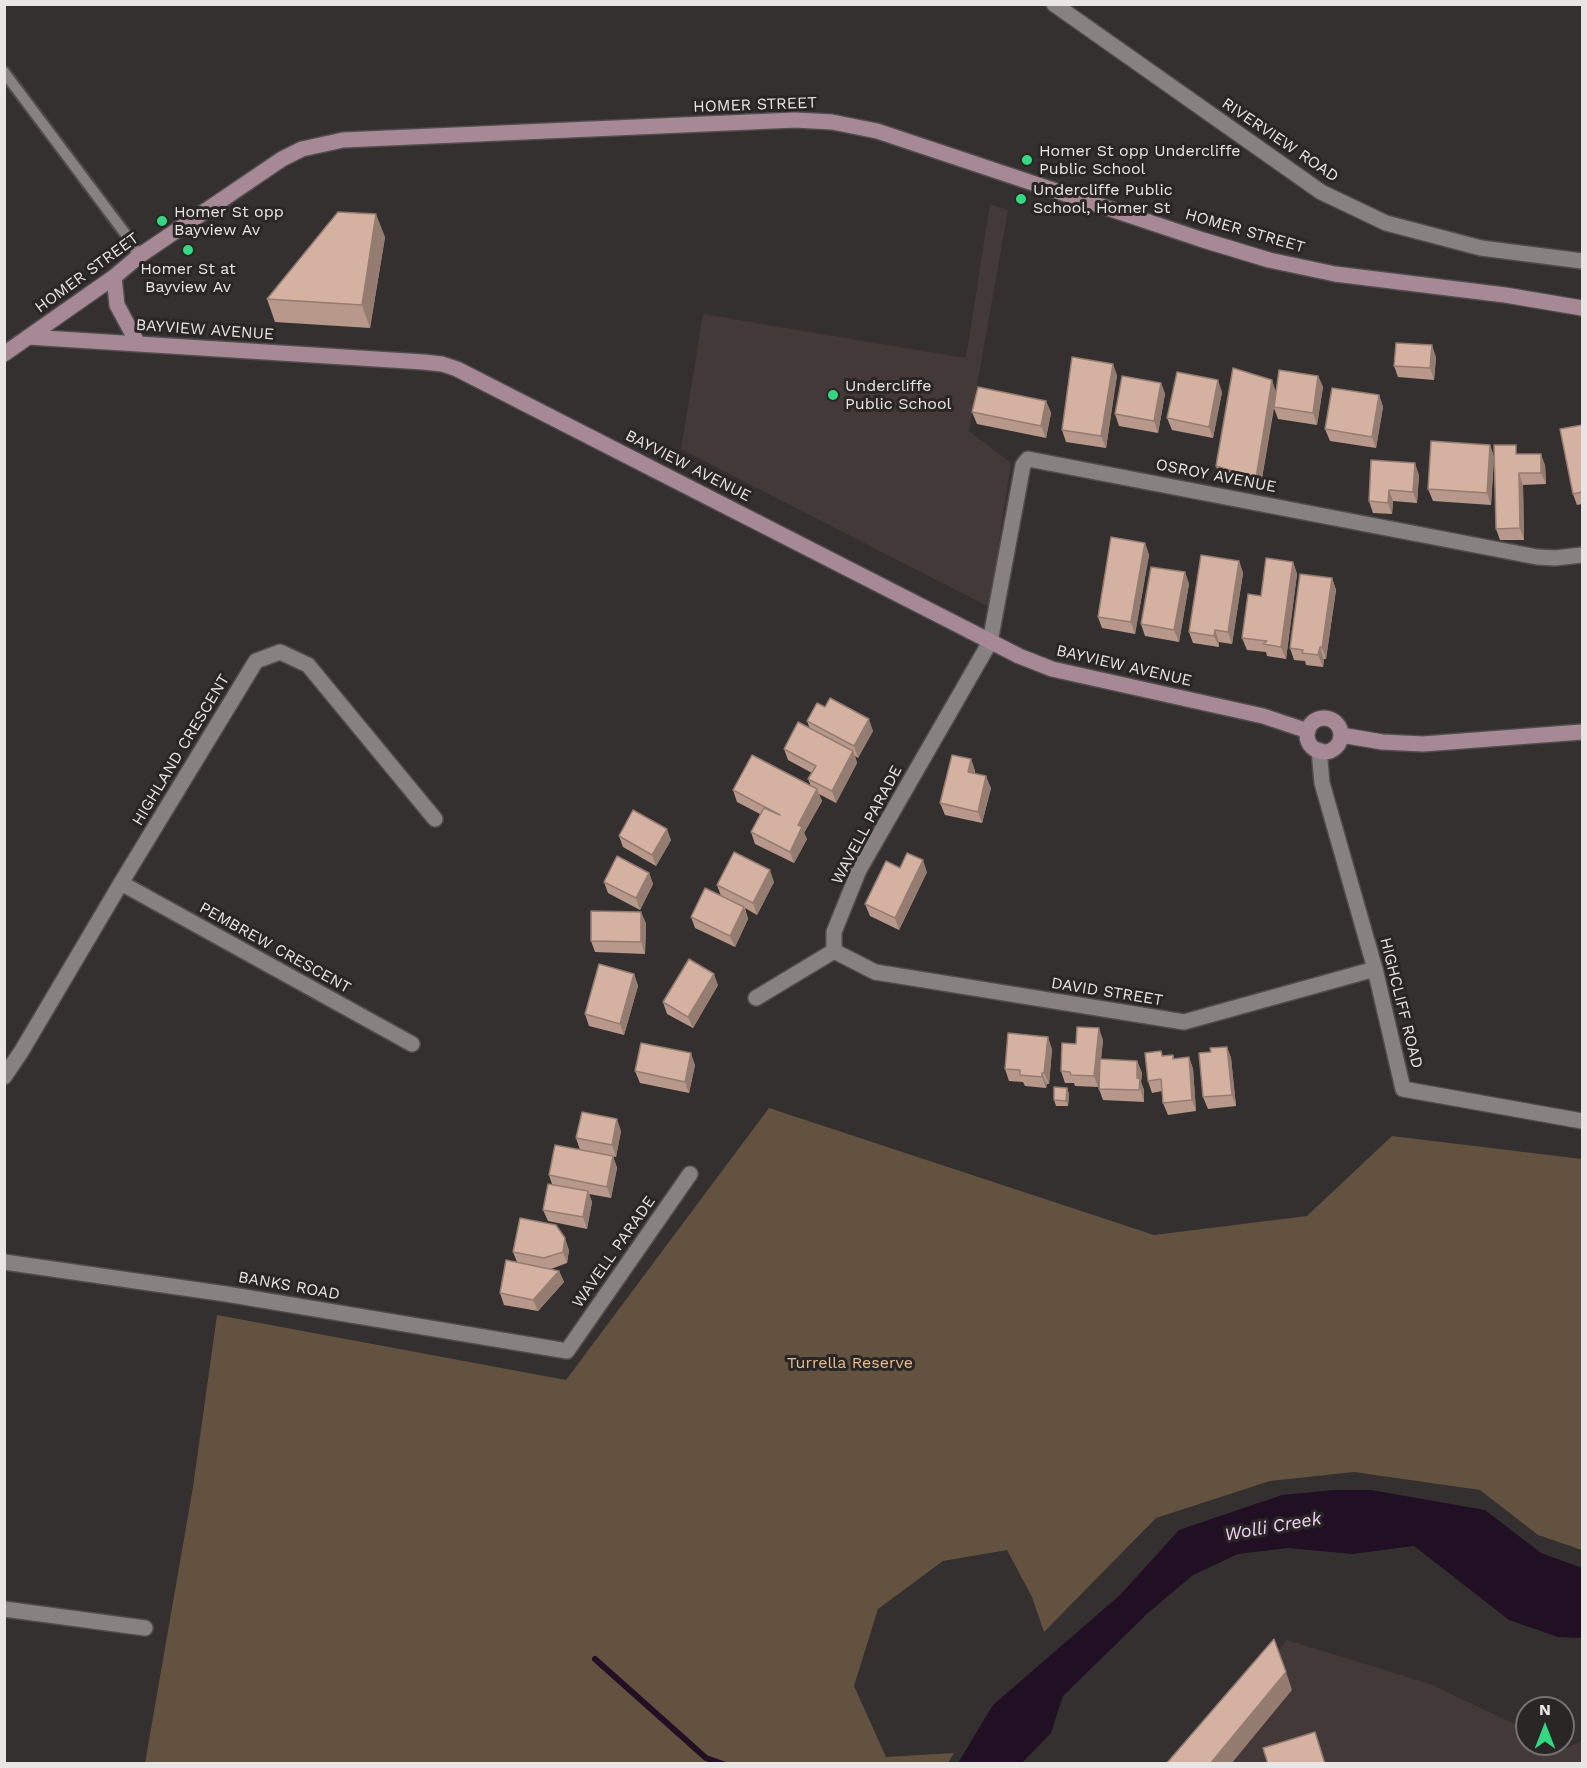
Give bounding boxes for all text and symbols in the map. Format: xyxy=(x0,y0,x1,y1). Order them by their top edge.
street label: HOMER STREET xyxy=(693,93,817,117)
street label: RIVERVIEW ROAD xyxy=(1218,94,1342,186)
place label: Homer St opp Undercliffe Public School xyxy=(1039,141,1241,179)
marker: Homer St opp Undercliffe Public School xyxy=(1020,153,1034,167)
place label: Undercliffe Public School, Homer St xyxy=(1033,180,1173,218)
marker: Undercliffe Public School, Homer St xyxy=(1014,192,1028,206)
place label: Homer St opp Bayview Av xyxy=(174,202,284,240)
street label: HOMER STREET xyxy=(1183,205,1307,257)
marker: Homer St opp Bayview Av xyxy=(155,214,169,228)
street label: HOMER STREET xyxy=(31,229,143,317)
marker: Homer St at Bayview Av xyxy=(181,243,195,257)
place label: Homer St at Bayview Av xyxy=(140,259,236,297)
street label: BAYVIEW AVENUE xyxy=(135,316,275,344)
place label: Undercliffe Public School xyxy=(845,376,951,414)
marker: Undercliffe Public School xyxy=(826,388,840,402)
street label: BAYVIEW AVENUE xyxy=(622,426,754,506)
street label: OSROY AVENUE xyxy=(1154,455,1278,497)
street label: BAYVIEW AVENUE xyxy=(1054,641,1194,691)
street label: HIGHLAND CRESCENT xyxy=(128,671,234,829)
street label: WAVELL PARADE xyxy=(828,762,906,888)
street label: PEMBREW CRESCENT xyxy=(196,898,354,998)
street label: HIGHCLIFF ROAD xyxy=(1375,936,1427,1070)
street label: DAVID STREET xyxy=(1050,974,1164,1010)
street label: WAVELL PARADE xyxy=(568,1192,660,1312)
street label: BANKS ROAD xyxy=(237,1268,341,1304)
park label: Turrella Reserve xyxy=(787,1353,913,1373)
water label: Wolli Creek xyxy=(1223,1508,1323,1546)
north arrow xyxy=(1515,1696,1575,1756)
text: N xyxy=(1539,1700,1551,1719)

